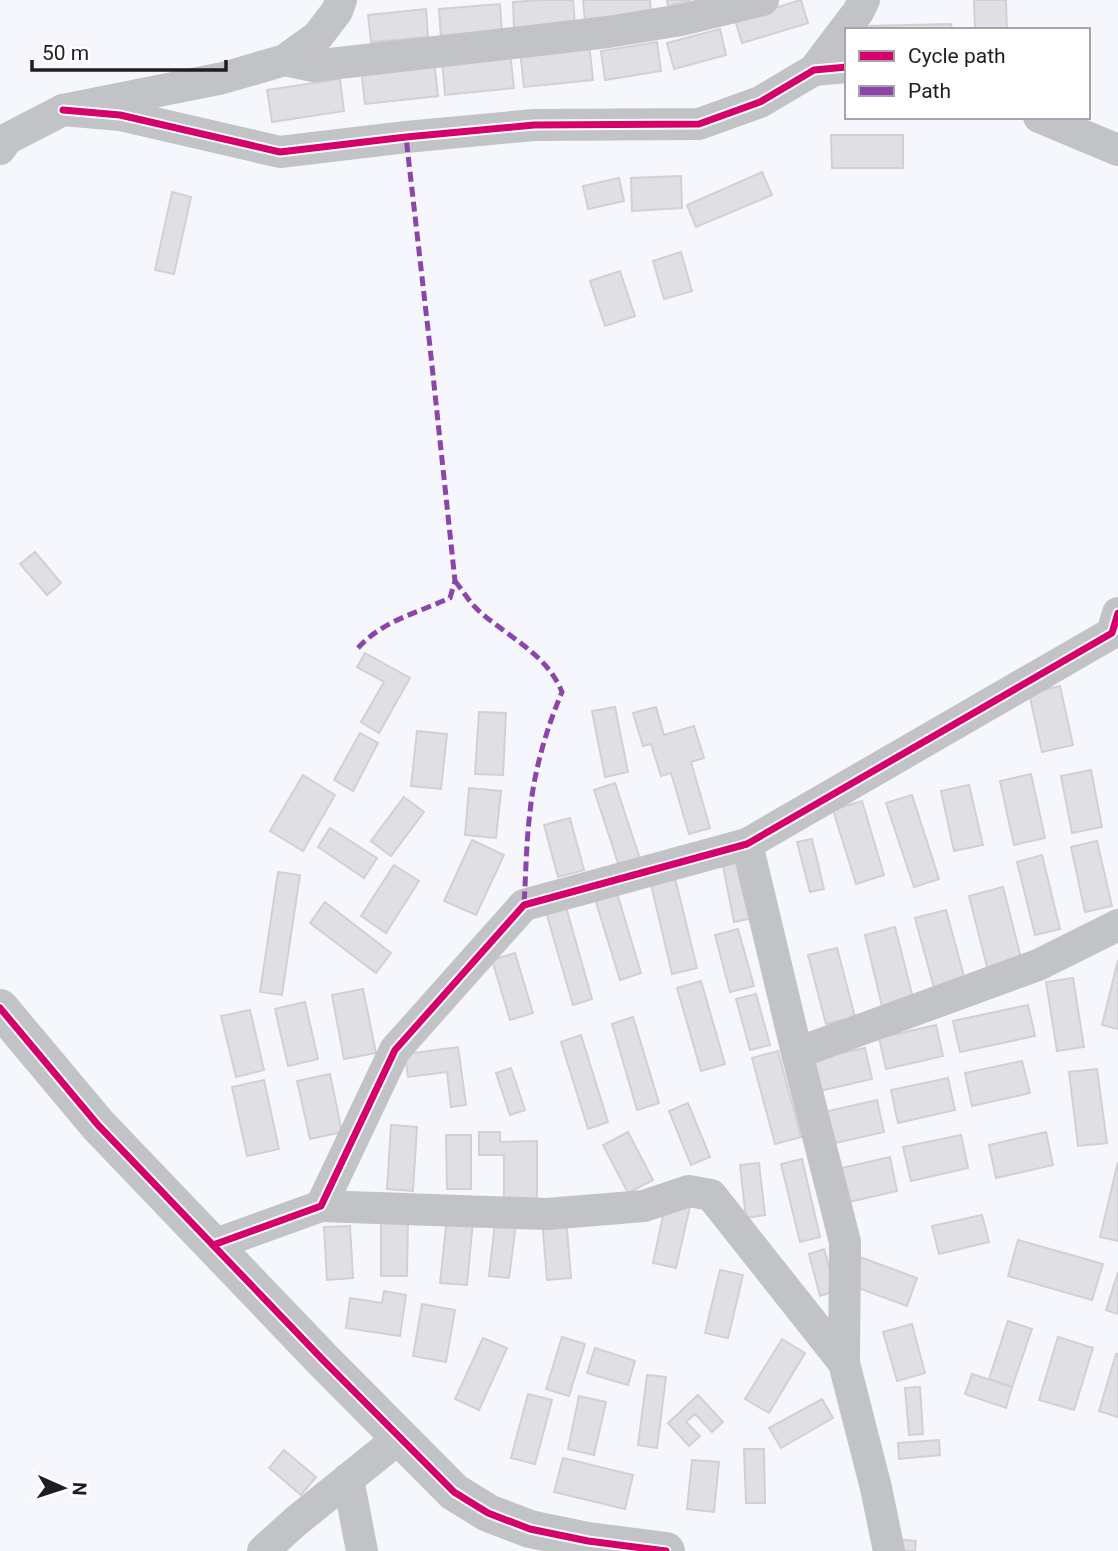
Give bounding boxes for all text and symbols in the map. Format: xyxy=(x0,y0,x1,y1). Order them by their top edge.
scale bar xyxy=(32,28,226,72)
legend xyxy=(845,28,1090,119)
text: 50 m xyxy=(42,41,89,65)
text: Cycle path xyxy=(908,44,1006,68)
text: Path xyxy=(908,79,951,103)
north arrow xyxy=(28,1453,98,1523)
text: N xyxy=(68,1482,91,1496)

